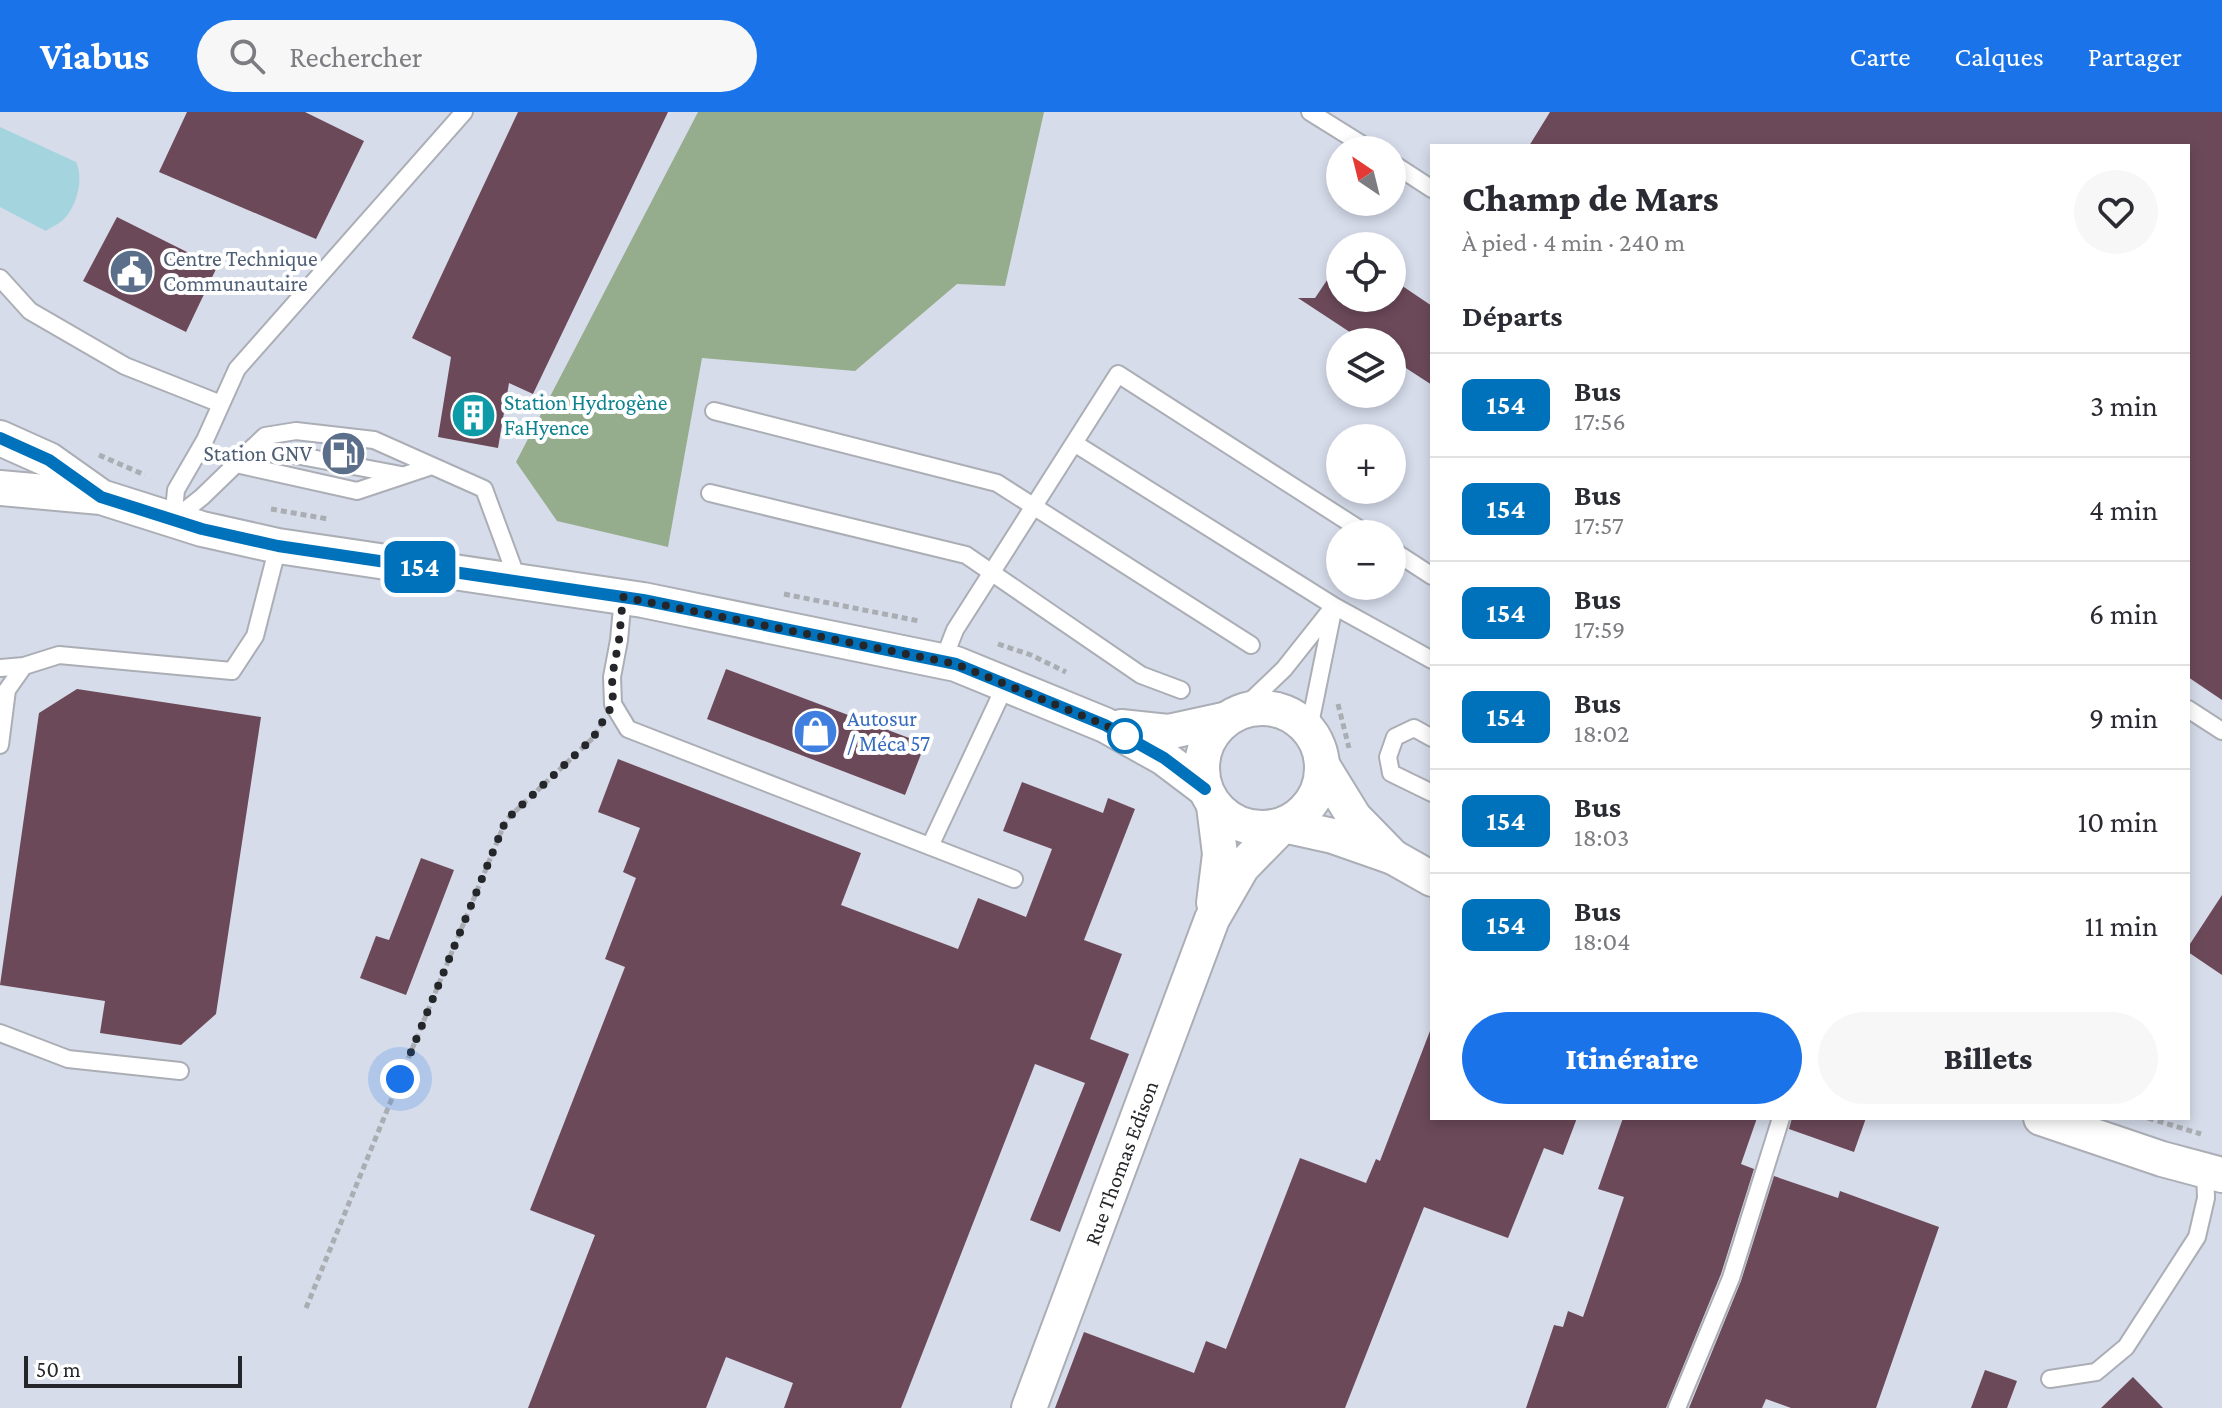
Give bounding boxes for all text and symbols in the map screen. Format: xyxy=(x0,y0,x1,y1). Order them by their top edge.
search box xyxy=(197,20,757,92)
icon: search xyxy=(225,34,269,78)
text: Viabus xyxy=(40,35,149,77)
text: Rechercher xyxy=(289,40,423,73)
text: Carte xyxy=(1850,41,1911,72)
text: Calques xyxy=(1955,41,2044,72)
text: Partager xyxy=(2088,41,2182,72)
north arrow xyxy=(1326,136,1406,216)
map controls xyxy=(1326,136,1406,600)
button: heart xyxy=(2074,170,2158,254)
text: Champ de Mars xyxy=(1462,177,1719,219)
text: À pied · 4 min · 240 m xyxy=(1462,228,1685,257)
button: locate xyxy=(1326,232,1406,312)
place label: Centre Technique Communautaire xyxy=(163,246,318,296)
public building icon: Centre Technique Communautaire xyxy=(108,247,156,295)
text: Départs xyxy=(1462,299,1563,332)
button: layers xyxy=(1326,328,1406,408)
text: Bus xyxy=(1574,374,1621,407)
text: 154 xyxy=(1486,389,1526,420)
text: 3 min xyxy=(2090,389,2158,422)
place label: Station Hydrogène FaHyence xyxy=(504,390,667,440)
building icon: Station Hydrogène FaHyence xyxy=(449,391,497,439)
text: 17:56 xyxy=(1574,407,1626,436)
button: + xyxy=(1326,424,1406,504)
fuel station icon: Station GNV xyxy=(319,429,367,477)
place label: Station GNV xyxy=(203,441,312,466)
text: Bus xyxy=(1574,478,1621,511)
text: 154 xyxy=(1486,493,1526,524)
text: 4 min xyxy=(2089,493,2158,526)
text: 17:57 xyxy=(1574,511,1624,540)
button: − xyxy=(1326,520,1406,600)
line badge: 154 xyxy=(374,541,466,593)
text: 154 xyxy=(400,551,440,582)
text: Bus xyxy=(1574,582,1621,615)
text: 154 xyxy=(1486,597,1526,628)
text: 6 min xyxy=(2089,597,2158,630)
text: 17:59 xyxy=(1574,615,1625,644)
text: Bus xyxy=(1574,686,1621,719)
text: 154 xyxy=(1486,701,1526,732)
text: 9 min xyxy=(2089,701,2158,734)
place label: Autosur / Méca 57 xyxy=(847,706,930,756)
shop icon: Autosur / Méca 57 xyxy=(792,707,840,755)
unlabelled marker xyxy=(1108,719,1142,753)
text: 18:02 xyxy=(1574,719,1629,748)
text: Bus xyxy=(1574,790,1621,823)
text: 154 xyxy=(1486,805,1526,836)
text: 10 min xyxy=(2077,805,2158,838)
text: 18:03 xyxy=(1574,823,1629,852)
text: Bus xyxy=(1574,894,1621,927)
text: 154 xyxy=(1486,909,1526,940)
text: 11 min xyxy=(2084,909,2158,942)
text: 18:04 xyxy=(1574,927,1631,956)
button: Itinéraire xyxy=(1462,1012,1802,1104)
button: Billets xyxy=(1818,1012,2158,1104)
your location xyxy=(380,1059,420,1099)
street label: Rue Thomas Edison xyxy=(1079,1077,1163,1248)
scale bar xyxy=(24,1352,242,1388)
text: 50 m xyxy=(36,1357,81,1382)

